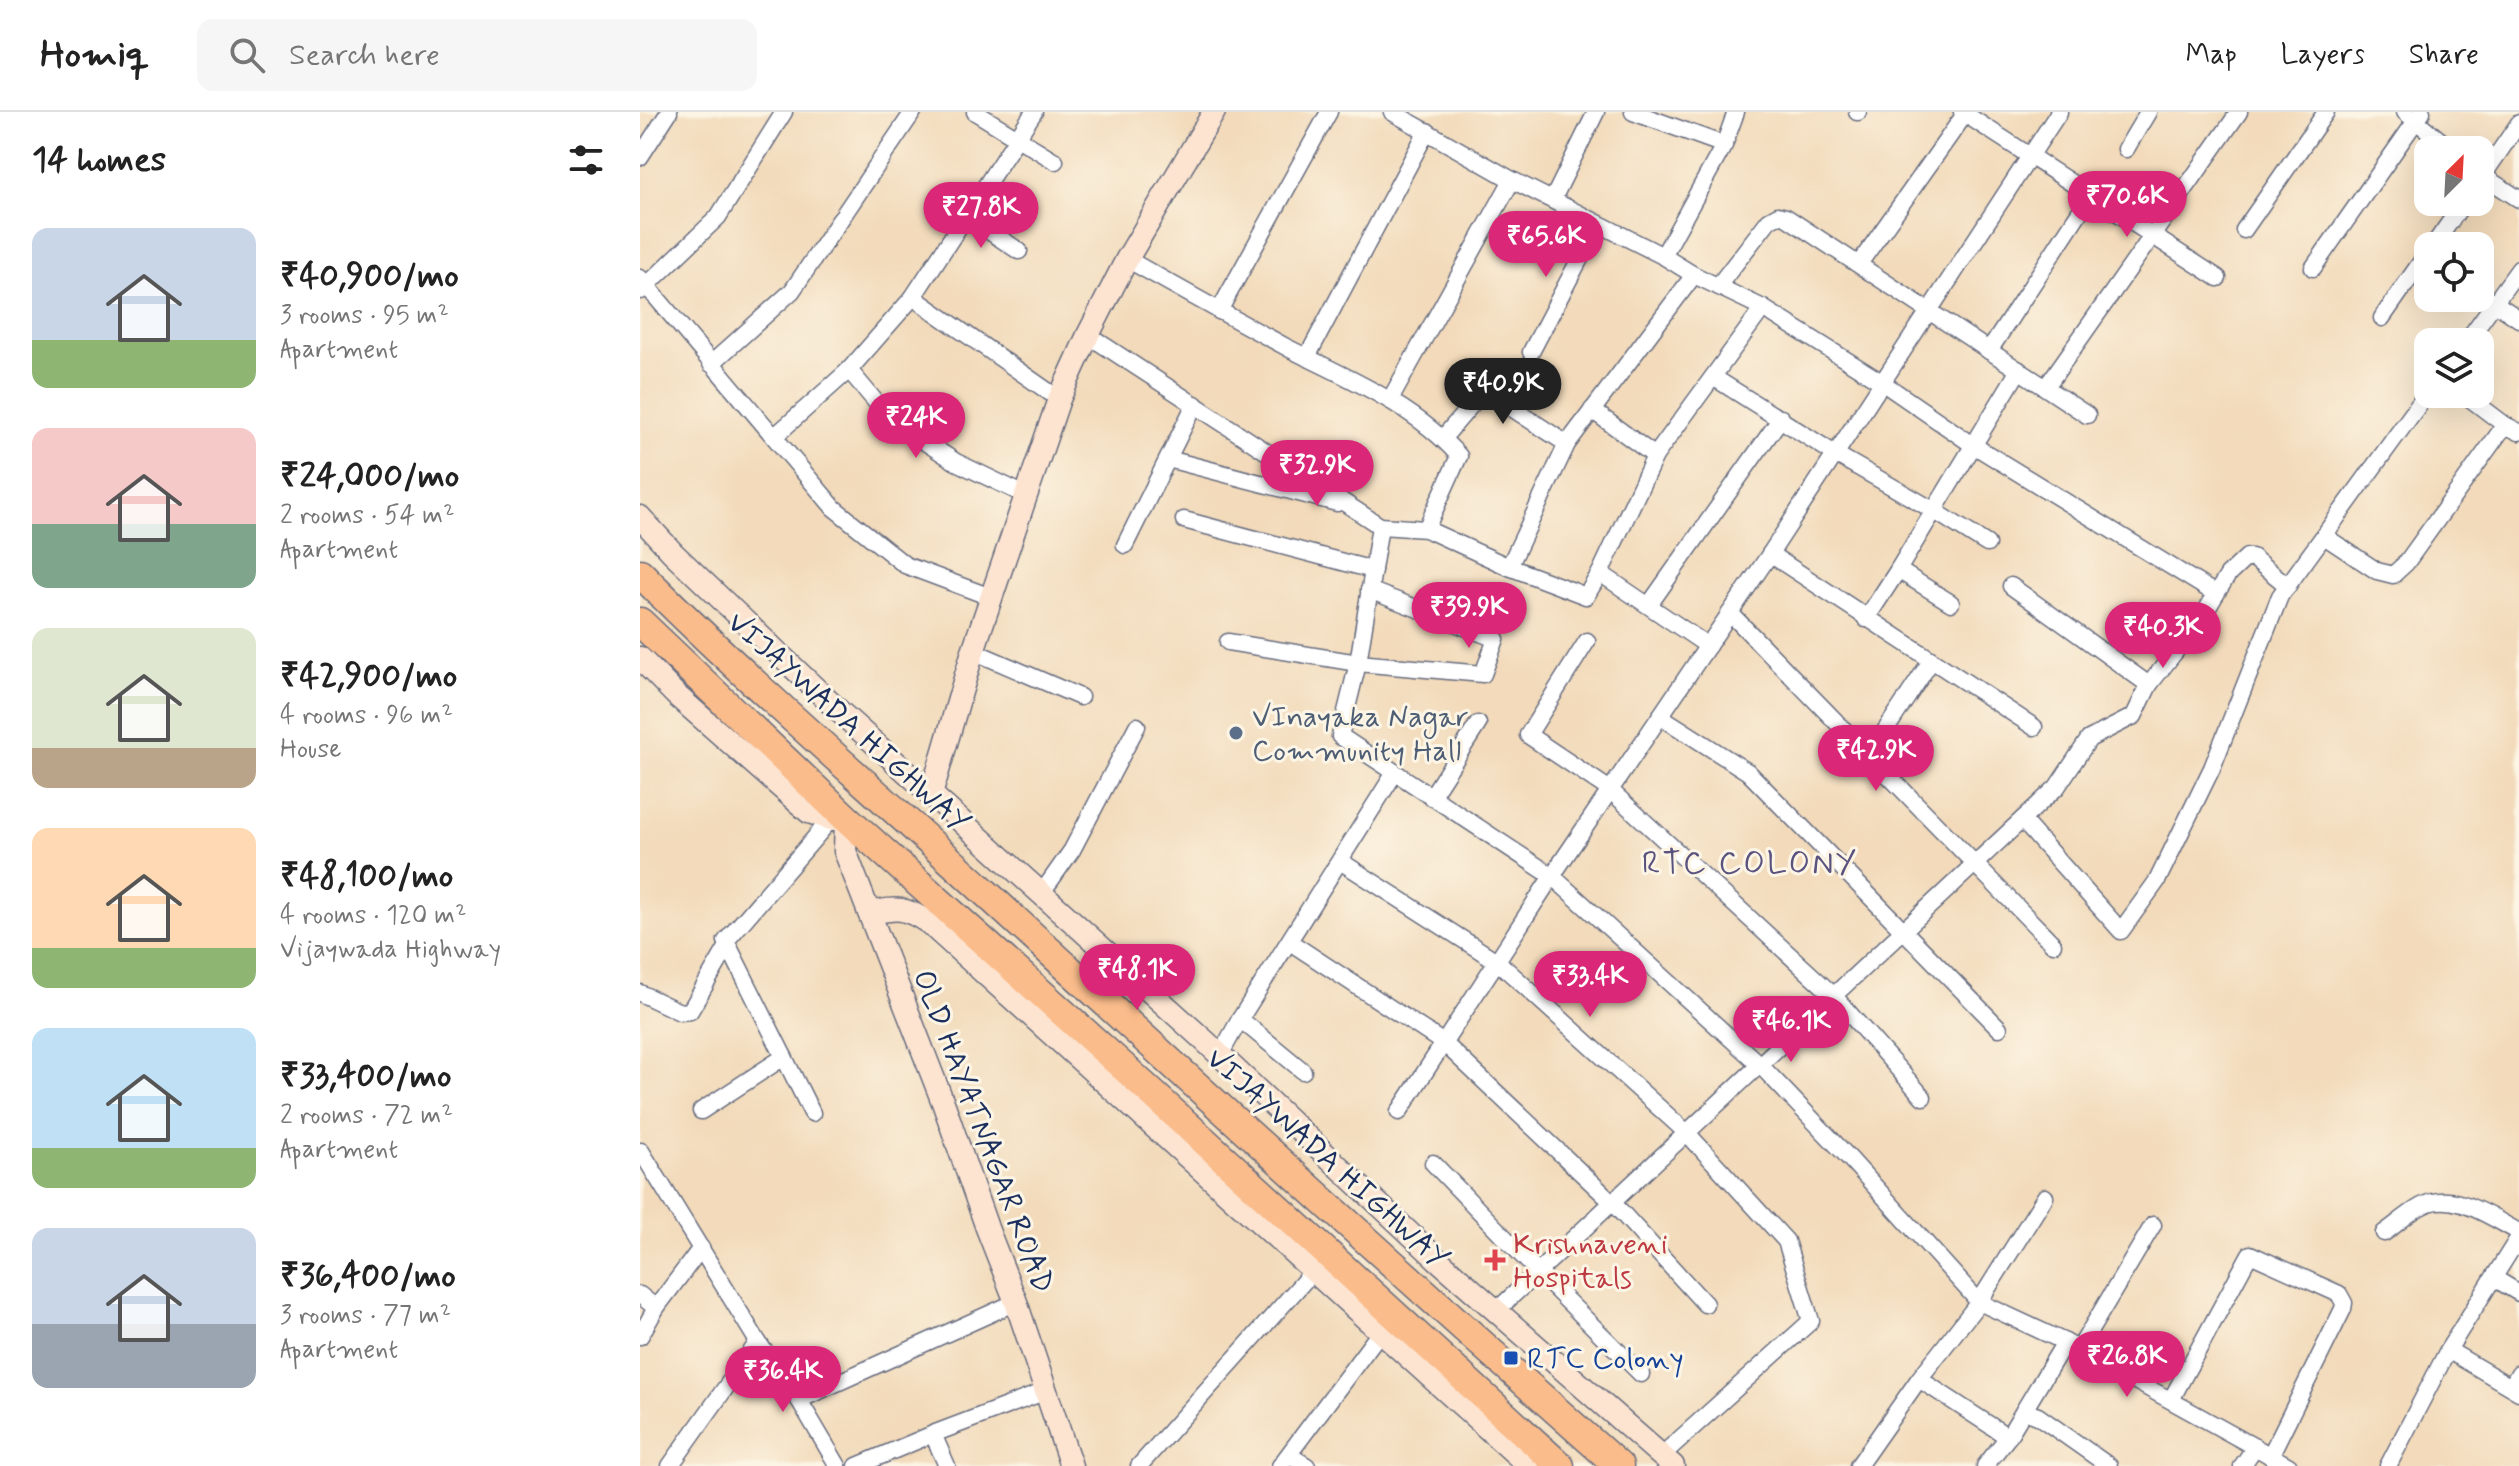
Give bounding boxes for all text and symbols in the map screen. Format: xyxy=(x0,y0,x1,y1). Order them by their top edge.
search box xyxy=(197,19,757,91)
text: Homiq xyxy=(40,31,149,80)
icon: search xyxy=(225,33,269,77)
text: Search here xyxy=(289,36,440,75)
text: Map xyxy=(2186,37,2237,74)
text: Layers xyxy=(2281,37,2365,74)
text: Share xyxy=(2409,37,2479,74)
north arrow xyxy=(2414,136,2494,216)
map controls xyxy=(2414,136,2494,408)
text: 14 homes xyxy=(32,138,166,183)
icon: filters xyxy=(564,138,608,182)
pin: ₹70.6K xyxy=(2062,171,2192,239)
text: ₹70.6K xyxy=(2086,180,2168,214)
pin: ₹27.8K xyxy=(916,182,1046,250)
text: ₹27.8K xyxy=(941,191,1021,225)
pin: ₹65.6K xyxy=(1481,211,1611,279)
text: ₹65.6K xyxy=(1506,220,1586,254)
button: locate xyxy=(2414,232,2494,312)
text: ₹40,900/mo xyxy=(280,254,459,299)
icon: home xyxy=(96,260,192,356)
text: 3 rooms · 95 m² xyxy=(280,299,449,333)
button: layers xyxy=(2414,328,2494,408)
text: Apartment xyxy=(280,333,398,367)
pin: ₹40.9K xyxy=(1438,358,1568,426)
text: ₹40.9K xyxy=(1462,367,1544,401)
pin: ₹24K xyxy=(869,392,963,460)
text: ₹24K xyxy=(885,401,947,435)
pin: ₹32.9K xyxy=(1252,440,1382,508)
text: ₹32.9K xyxy=(1279,449,1355,483)
text: ₹24,000/mo xyxy=(280,454,459,499)
icon: home xyxy=(96,460,192,556)
text: 2 rooms · 54 m² xyxy=(280,499,455,533)
text: Apartment xyxy=(280,533,398,567)
pin: ₹39.9K xyxy=(1404,582,1534,650)
text: ₹39.9K xyxy=(1430,591,1508,625)
pin: ₹40.3K xyxy=(2098,602,2228,670)
street label: VIJAYWADA HIGHWAY xyxy=(718,604,978,843)
text: ₹40.3K xyxy=(2123,611,2203,645)
text: ₹42,900/mo xyxy=(280,654,457,699)
icon: home xyxy=(96,660,192,756)
place label: VInayaka Nagar Community Hall xyxy=(1252,698,1469,771)
text: 4 rooms · 96 m² xyxy=(280,699,453,733)
marker: VInayaka Nagar Community Hall xyxy=(1227,724,1245,742)
pin: ₹42.9K xyxy=(1811,725,1941,793)
text: House xyxy=(280,733,341,767)
text: ₹42.9K xyxy=(1836,734,1916,768)
district label: RTC COLONY xyxy=(1642,843,1858,885)
text: ₹48,100/mo xyxy=(280,854,453,899)
icon: home xyxy=(96,860,192,956)
text: 4 rooms · 120 m² xyxy=(280,899,467,933)
text: Vijaywada Highway xyxy=(280,933,501,967)
pin: ₹48.1K xyxy=(1072,944,1202,1012)
pin: ₹33.4K xyxy=(1525,951,1655,1019)
text: ₹48.1K xyxy=(1097,953,1177,987)
text: ₹33.4K xyxy=(1552,960,1628,994)
street label: OLD HAYATNAGAR ROAD xyxy=(903,964,1062,1299)
pin: ₹46.1K xyxy=(1726,996,1856,1064)
text: ₹46.1K xyxy=(1751,1005,1831,1039)
street label: VIJAYWADA HIGHWAY xyxy=(1197,1040,1457,1279)
text: ₹33,400/mo xyxy=(280,1054,451,1099)
icon: home xyxy=(96,1060,192,1156)
text: 2 rooms · 72 m² xyxy=(280,1099,453,1133)
text: Apartment xyxy=(280,1133,398,1167)
place label: Krishnaveni Hospitals xyxy=(1513,1225,1668,1298)
marker: Krishnaveni Hospitals xyxy=(1484,1249,1506,1271)
text: ₹36,400/mo xyxy=(280,1254,456,1299)
icon: home xyxy=(96,1260,192,1356)
text: 3 rooms · 77 m² xyxy=(280,1299,451,1333)
pin: ₹26.8K xyxy=(2062,1331,2192,1399)
text: Apartment xyxy=(280,1333,398,1367)
place label: RTC Colony xyxy=(1527,1340,1684,1379)
text: ₹26.8K xyxy=(2087,1340,2167,1374)
pin: ₹36.4K xyxy=(718,1346,848,1414)
marker: RTC Colony xyxy=(1502,1349,1520,1367)
text: ₹36.4K xyxy=(743,1355,823,1389)

